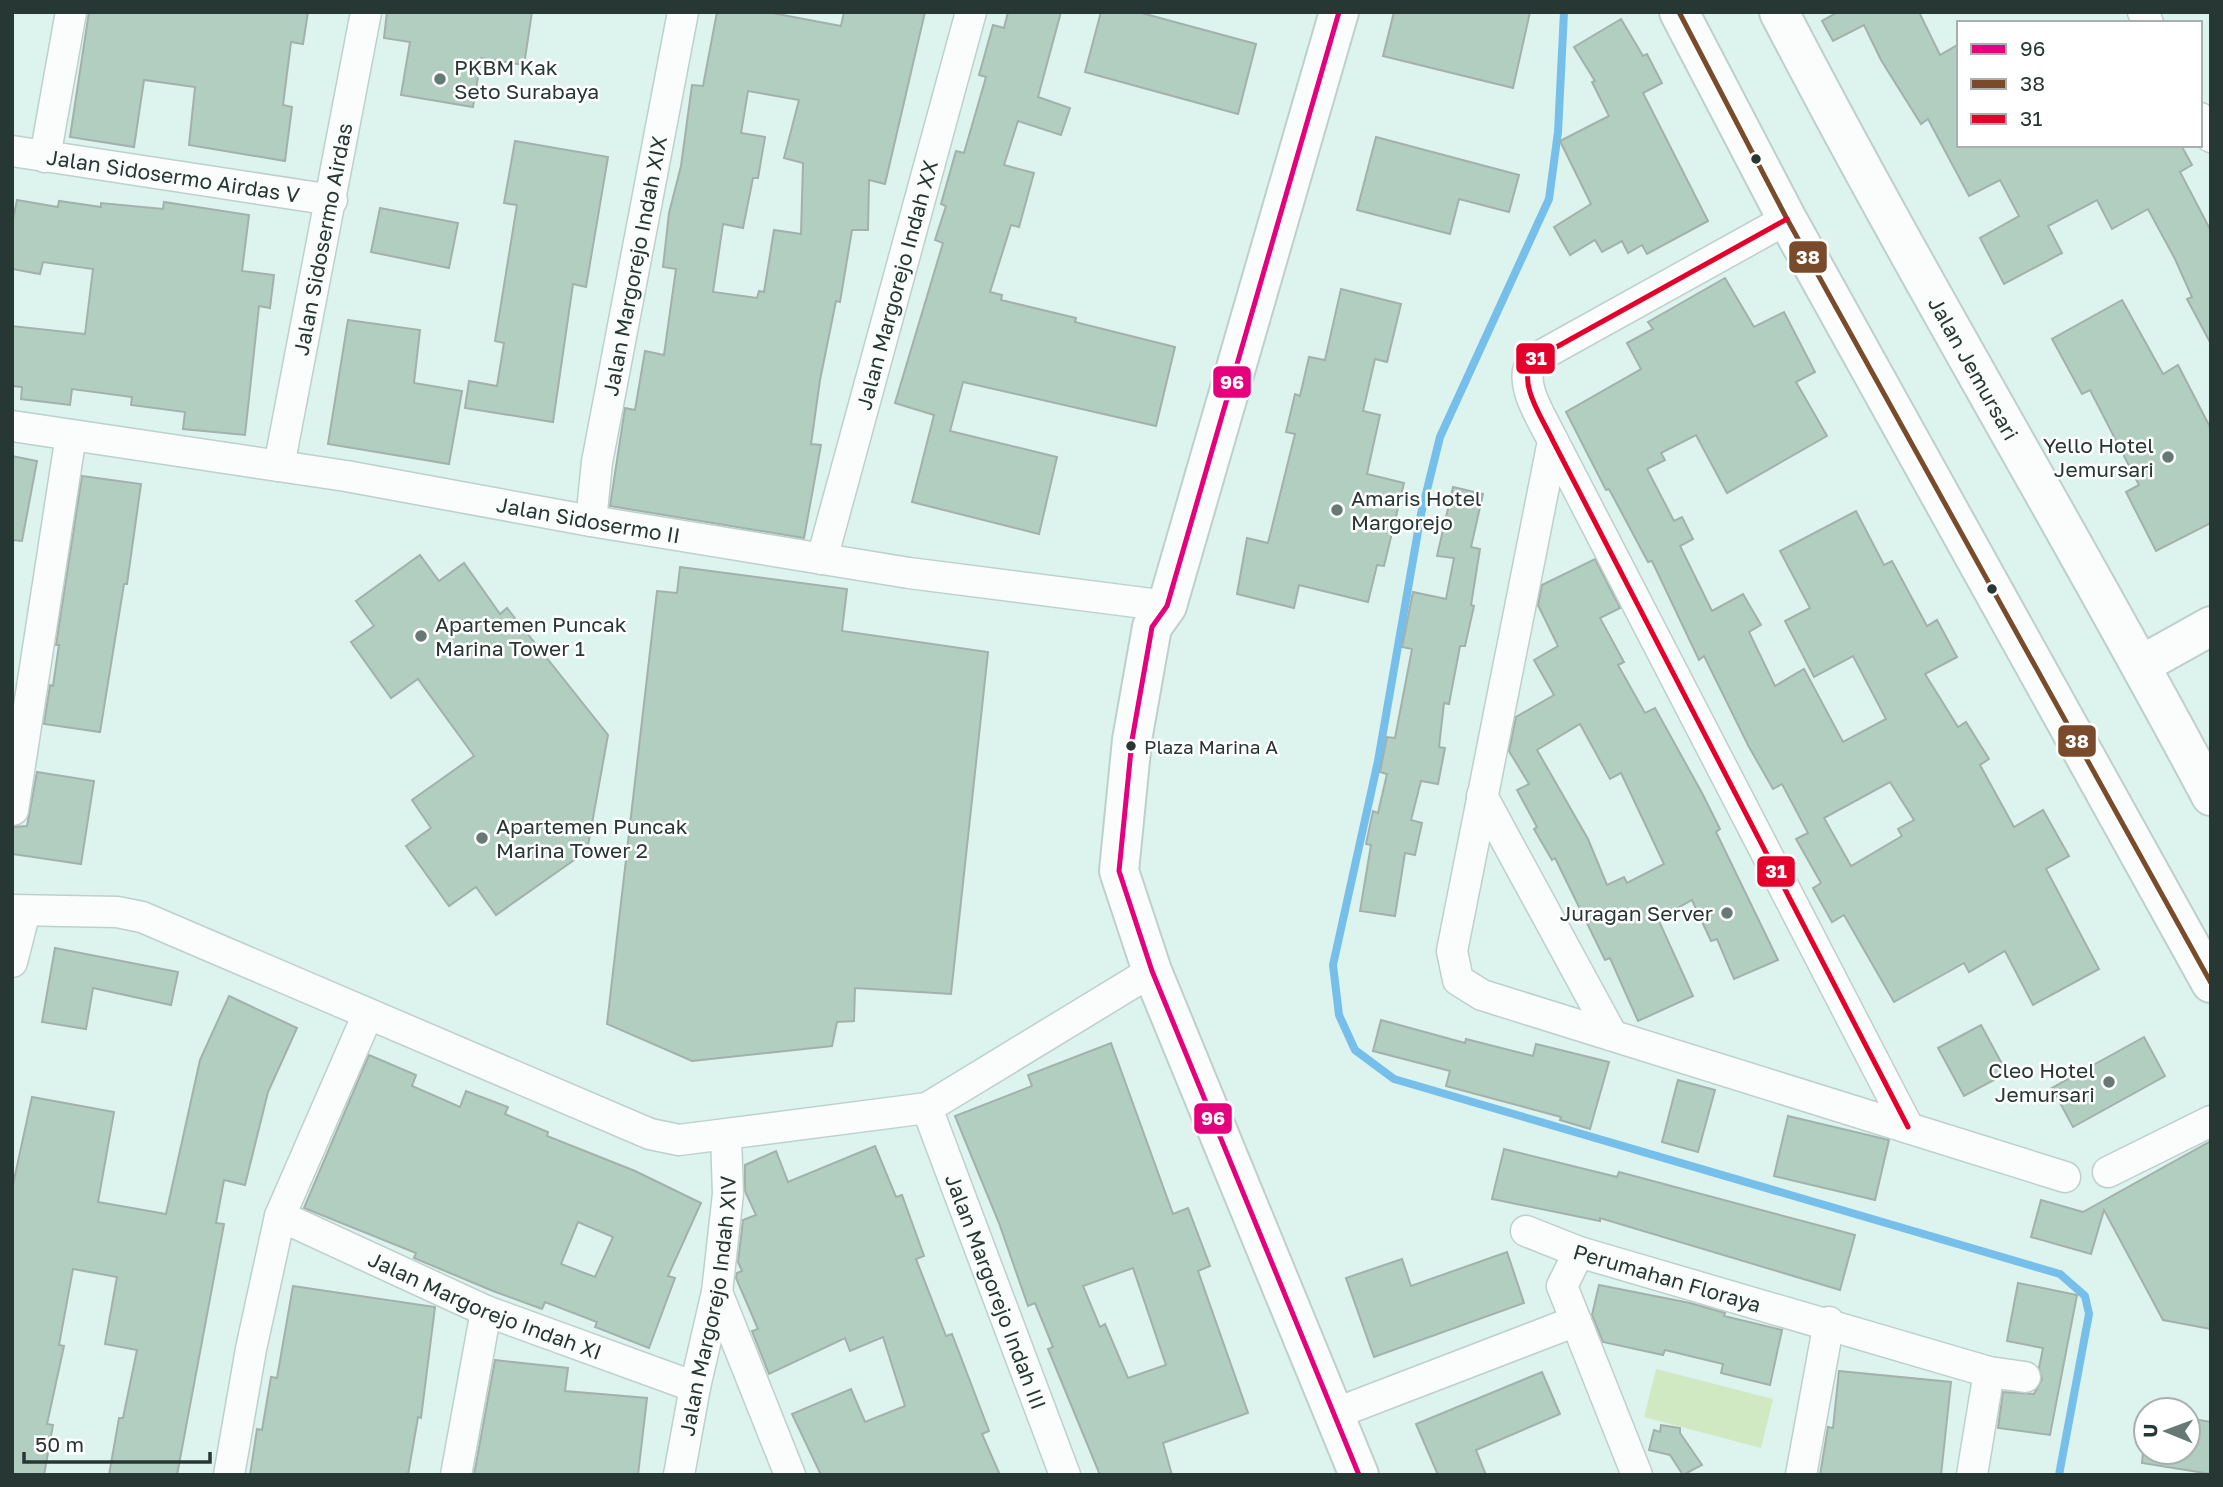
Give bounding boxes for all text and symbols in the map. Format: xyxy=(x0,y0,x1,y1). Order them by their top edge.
legend xyxy=(1957,21,2202,147)
text: 96 xyxy=(2020,35,2045,61)
place label: PKBM Kak Seto Surabaya xyxy=(454,54,599,104)
text: 38 xyxy=(2020,70,2045,96)
marker: PKBM Kak Seto Surabaya xyxy=(432,71,448,87)
text: 31 xyxy=(2020,105,2042,131)
street label: Jalan Sidosermo Airdas xyxy=(287,121,358,358)
street label: Jalan Margorejo Indah XIX xyxy=(597,133,672,398)
street label: Jalan Sidosermo Airdas V xyxy=(45,143,302,208)
unlabelled marker xyxy=(1749,152,1763,166)
street label: Jalan Margorejo Indah XX xyxy=(850,157,943,413)
line badge: 38 xyxy=(1788,240,1828,274)
text: 38 xyxy=(1796,245,1820,268)
street label: Jalan Jemursari xyxy=(1923,292,2024,445)
line badge: 31 xyxy=(1515,342,1556,375)
text: 31 xyxy=(1525,346,1547,369)
line badge: 96 xyxy=(1212,365,1252,399)
text: 96 xyxy=(1220,370,1244,393)
place label: Yello Hotel Jemursari xyxy=(2043,432,2154,482)
marker: Yello Hotel Jemursari xyxy=(2160,449,2176,465)
place label: Amaris Hotel Margorejo xyxy=(1351,485,1482,535)
street label: Jalan Sidosermo II xyxy=(494,491,682,548)
marker: Amaris Hotel Margorejo xyxy=(1329,502,1345,518)
unlabelled marker xyxy=(1985,582,1999,596)
place label: Apartemen Puncak Marina Tower 1 xyxy=(435,611,627,661)
marker: Apartemen Puncak Marina Tower 1 xyxy=(413,628,429,644)
line badge: 38 xyxy=(2057,724,2097,758)
text: 38 xyxy=(2065,729,2089,752)
place label: Plaza Marina A xyxy=(1144,735,1278,758)
marker: Plaza Marina A xyxy=(1124,739,1138,753)
place label: Apartemen Puncak Marina Tower 2 xyxy=(496,813,688,863)
marker: Apartemen Puncak Marina Tower 2 xyxy=(474,830,490,846)
line badge: 31 xyxy=(1756,855,1796,888)
text: 31 xyxy=(1765,859,1787,882)
place label: Juragan Server xyxy=(1560,900,1713,926)
marker: Juragan Server xyxy=(1719,905,1735,921)
place label: Cleo Hotel Jemursari xyxy=(1988,1057,2095,1107)
marker: Cleo Hotel Jemursari xyxy=(2101,1074,2117,1090)
line badge: 96 xyxy=(1193,1102,1233,1135)
text: 96 xyxy=(1201,1106,1225,1129)
street label: Jalan Margorejo Indah III xyxy=(940,1170,1052,1413)
street label: Jalan Margorejo Indah XIV xyxy=(673,1175,741,1438)
street label: Perumahan Floraya xyxy=(1570,1238,1764,1318)
street label: Jalan Margorejo Indah XI xyxy=(364,1246,605,1365)
north arrow xyxy=(2132,1396,2202,1466)
scale bar xyxy=(24,1420,210,1464)
text: U xyxy=(2138,1424,2161,1438)
text: 50 m xyxy=(35,1431,84,1457)

